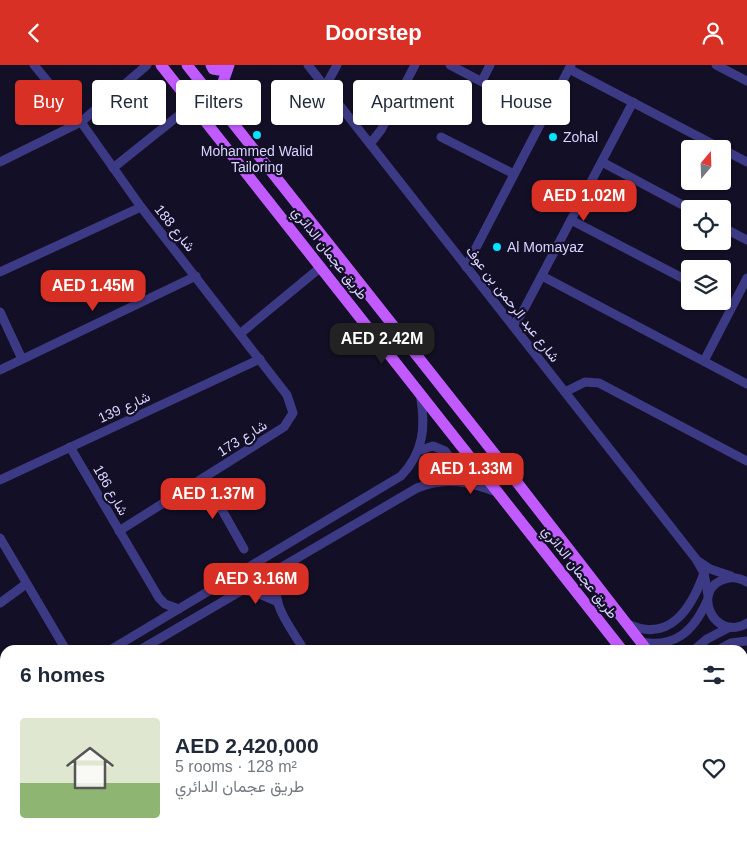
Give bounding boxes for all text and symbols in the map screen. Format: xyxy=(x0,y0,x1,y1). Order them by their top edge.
icon: back xyxy=(20,19,48,47)
icon: person xyxy=(699,19,727,47)
text: Doorstep xyxy=(325,20,422,45)
chip: Buy xyxy=(15,80,82,125)
chip: Rent xyxy=(92,80,166,125)
chip: Filters xyxy=(176,80,261,125)
chip: New xyxy=(271,80,343,125)
chip: Apartment xyxy=(353,80,472,125)
chip: House xyxy=(482,80,570,125)
marker: Mohammed Walid Tailoring xyxy=(251,129,263,141)
place label: Zohal xyxy=(563,129,598,145)
marker: Zohal xyxy=(547,131,559,143)
north arrow xyxy=(681,140,731,190)
map controls xyxy=(681,140,731,310)
place label: Mohammed Walid Tailoring xyxy=(201,143,313,175)
pin: AED 1.02M xyxy=(527,179,641,222)
text: AED 1.02M xyxy=(543,187,625,204)
button: locate xyxy=(681,200,731,250)
street label: شارع 188 xyxy=(149,201,199,256)
street label: طريق عجمان الدائري xyxy=(286,204,371,305)
place label: Al Momayaz xyxy=(507,239,584,255)
marker: Al Momayaz xyxy=(491,241,503,253)
street label: شارع عبد الرحمن بن عوف xyxy=(461,243,563,367)
button: layers xyxy=(681,260,731,310)
pin: AED 1.45M xyxy=(36,269,150,312)
text: AED 1.45M xyxy=(52,277,134,294)
pin: AED 2.42M xyxy=(325,323,439,365)
text: AED 2.42M xyxy=(341,330,423,347)
street label: شارع 139 xyxy=(96,388,154,429)
street label: شارع 173 xyxy=(214,417,271,462)
pin: AED 1.33M xyxy=(414,453,528,495)
text: AED 1.33M xyxy=(430,460,512,477)
street label: شارع 186 xyxy=(88,462,132,519)
pin: AED 1.37M xyxy=(156,477,270,520)
text: AED 1.37M xyxy=(172,485,254,502)
street label: طريق عجمان الدائري xyxy=(536,523,621,624)
pin: AED 3.16M xyxy=(199,563,313,605)
text: AED 3.16M xyxy=(215,570,297,587)
icon: filters xyxy=(700,661,728,689)
text: 6 homes xyxy=(20,663,105,686)
text: AED 2,420,000 xyxy=(175,734,319,757)
icon: home xyxy=(60,738,120,798)
icon: heart xyxy=(700,754,728,782)
text: 5 rooms · 128 m² xyxy=(175,758,297,775)
text: طريق عجمان الدائري xyxy=(175,778,304,795)

